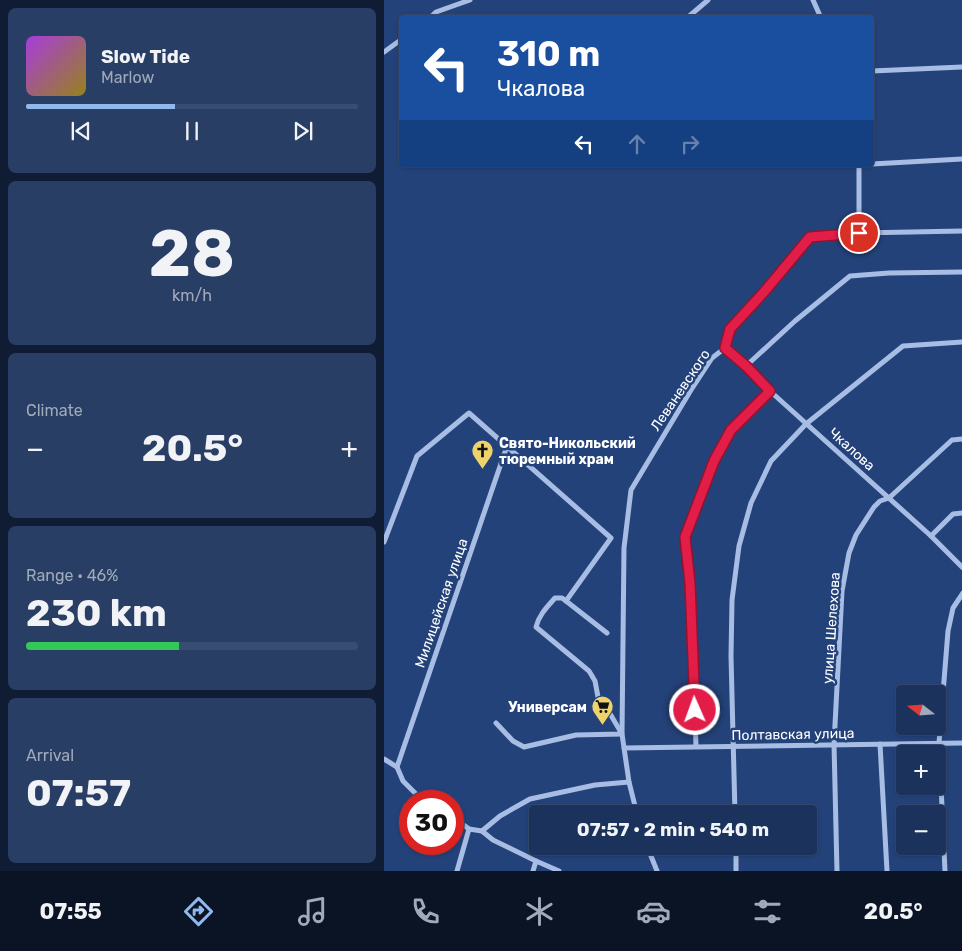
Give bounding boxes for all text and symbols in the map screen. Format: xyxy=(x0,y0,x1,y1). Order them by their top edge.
text: 310 m xyxy=(497,33,600,75)
icon: left xyxy=(414,35,479,100)
text: Slow Tide xyxy=(101,45,190,68)
text: Marlow xyxy=(101,68,154,87)
text: Чкалова xyxy=(497,75,585,102)
icon: previous xyxy=(67,117,95,145)
icon: pause xyxy=(178,117,206,145)
icon: next xyxy=(289,117,317,145)
icon: left xyxy=(570,130,598,158)
icon: ahead xyxy=(623,130,651,158)
icon: right xyxy=(676,130,704,158)
pin xyxy=(838,212,880,254)
text: 28 xyxy=(149,215,235,292)
icon: arrive xyxy=(845,219,873,247)
text: km/h xyxy=(172,286,212,305)
street label: Леваневского xyxy=(647,346,714,434)
text: Climate xyxy=(26,401,83,420)
street label: Чкалова xyxy=(825,424,878,474)
text: 20.5° xyxy=(142,425,243,471)
text: − xyxy=(26,432,44,465)
text: + xyxy=(341,432,358,465)
place label: Свято-Никольский тюремный храм xyxy=(499,435,636,468)
church icon: Свято-Никольский тюремный храм xyxy=(471,439,495,470)
street label: Милицейская улица xyxy=(411,536,472,670)
text: Range · 46% xyxy=(26,566,118,585)
street label: улица Шелехова xyxy=(819,572,844,684)
text: 230 km xyxy=(26,590,167,636)
position arrow xyxy=(668,683,720,735)
north arrow xyxy=(896,685,946,735)
map controls xyxy=(896,685,946,855)
supermarket icon: Универсам xyxy=(591,695,615,726)
place label: Универсам xyxy=(508,699,587,716)
street label: Полтавская улица xyxy=(731,725,855,744)
button: + xyxy=(896,745,946,795)
text: Arrival xyxy=(26,746,74,765)
text: 07:57 xyxy=(26,770,131,816)
speed limit sign: 30 xyxy=(399,790,464,855)
button: − xyxy=(896,805,946,855)
text: 07:57 · 2 min · 540 m xyxy=(577,818,769,841)
icon: directions xyxy=(181,894,216,929)
icon: music xyxy=(295,894,330,929)
icon: phone xyxy=(408,894,443,929)
icon: climate xyxy=(522,894,557,929)
icon: car xyxy=(636,894,671,929)
icon: filters xyxy=(750,894,785,929)
text: 07:55 xyxy=(39,898,102,925)
text: 20.5° xyxy=(864,898,922,925)

